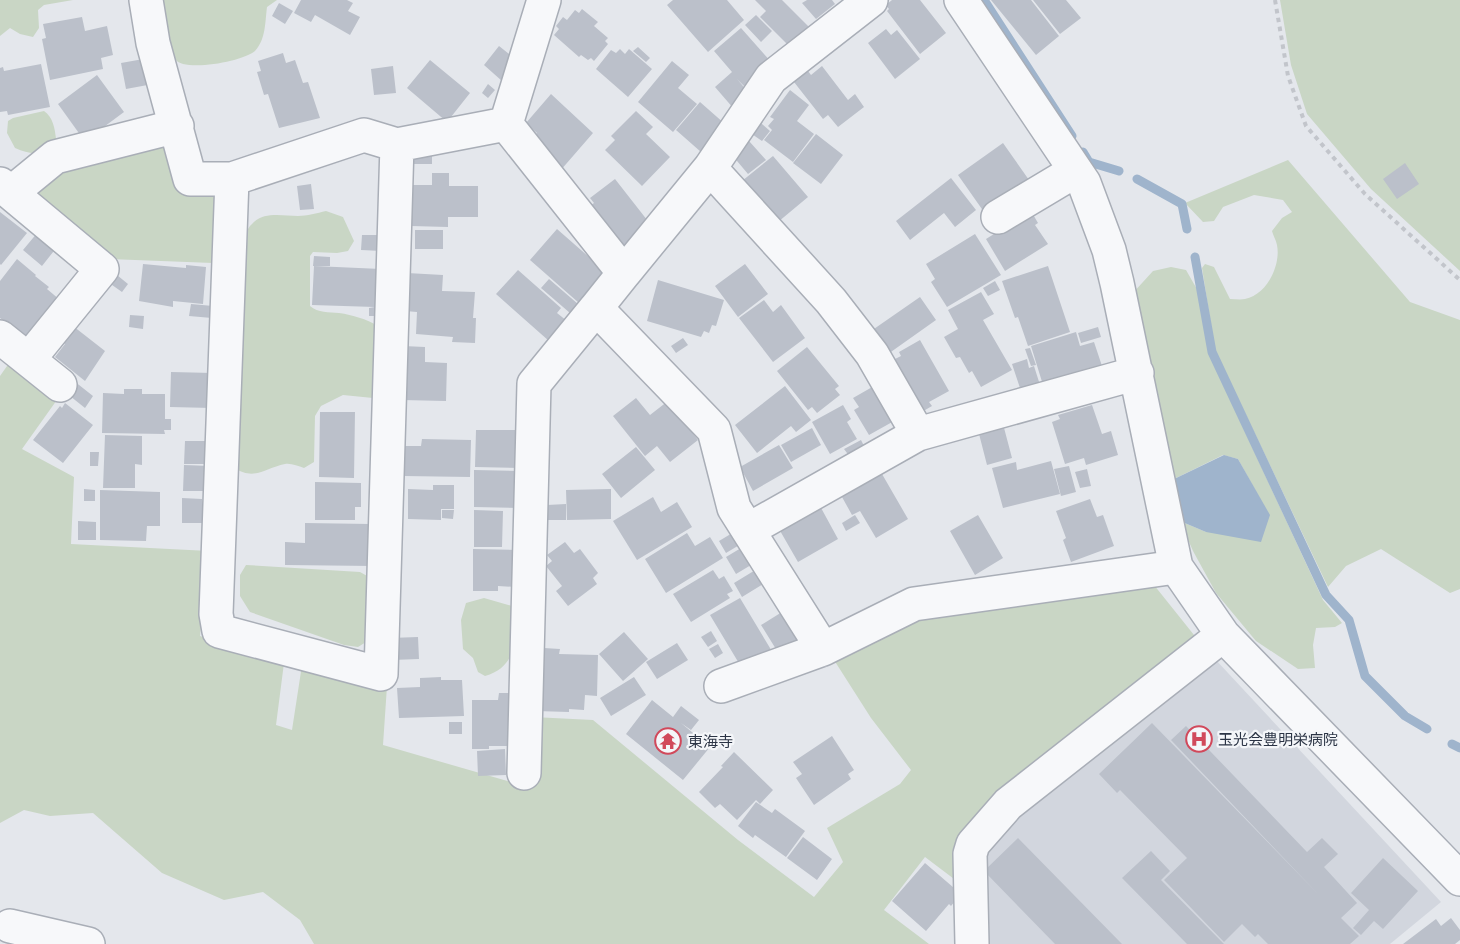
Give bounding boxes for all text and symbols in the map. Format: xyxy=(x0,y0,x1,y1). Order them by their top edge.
hospital icon: 玉光会豊明栄病院 xyxy=(1184,724,1214,754)
temple icon: 東海寺 xyxy=(653,726,683,756)
place label: 玉光会豊明栄病院 xyxy=(1218,728,1338,751)
place label: 東海寺 xyxy=(688,730,733,753)

